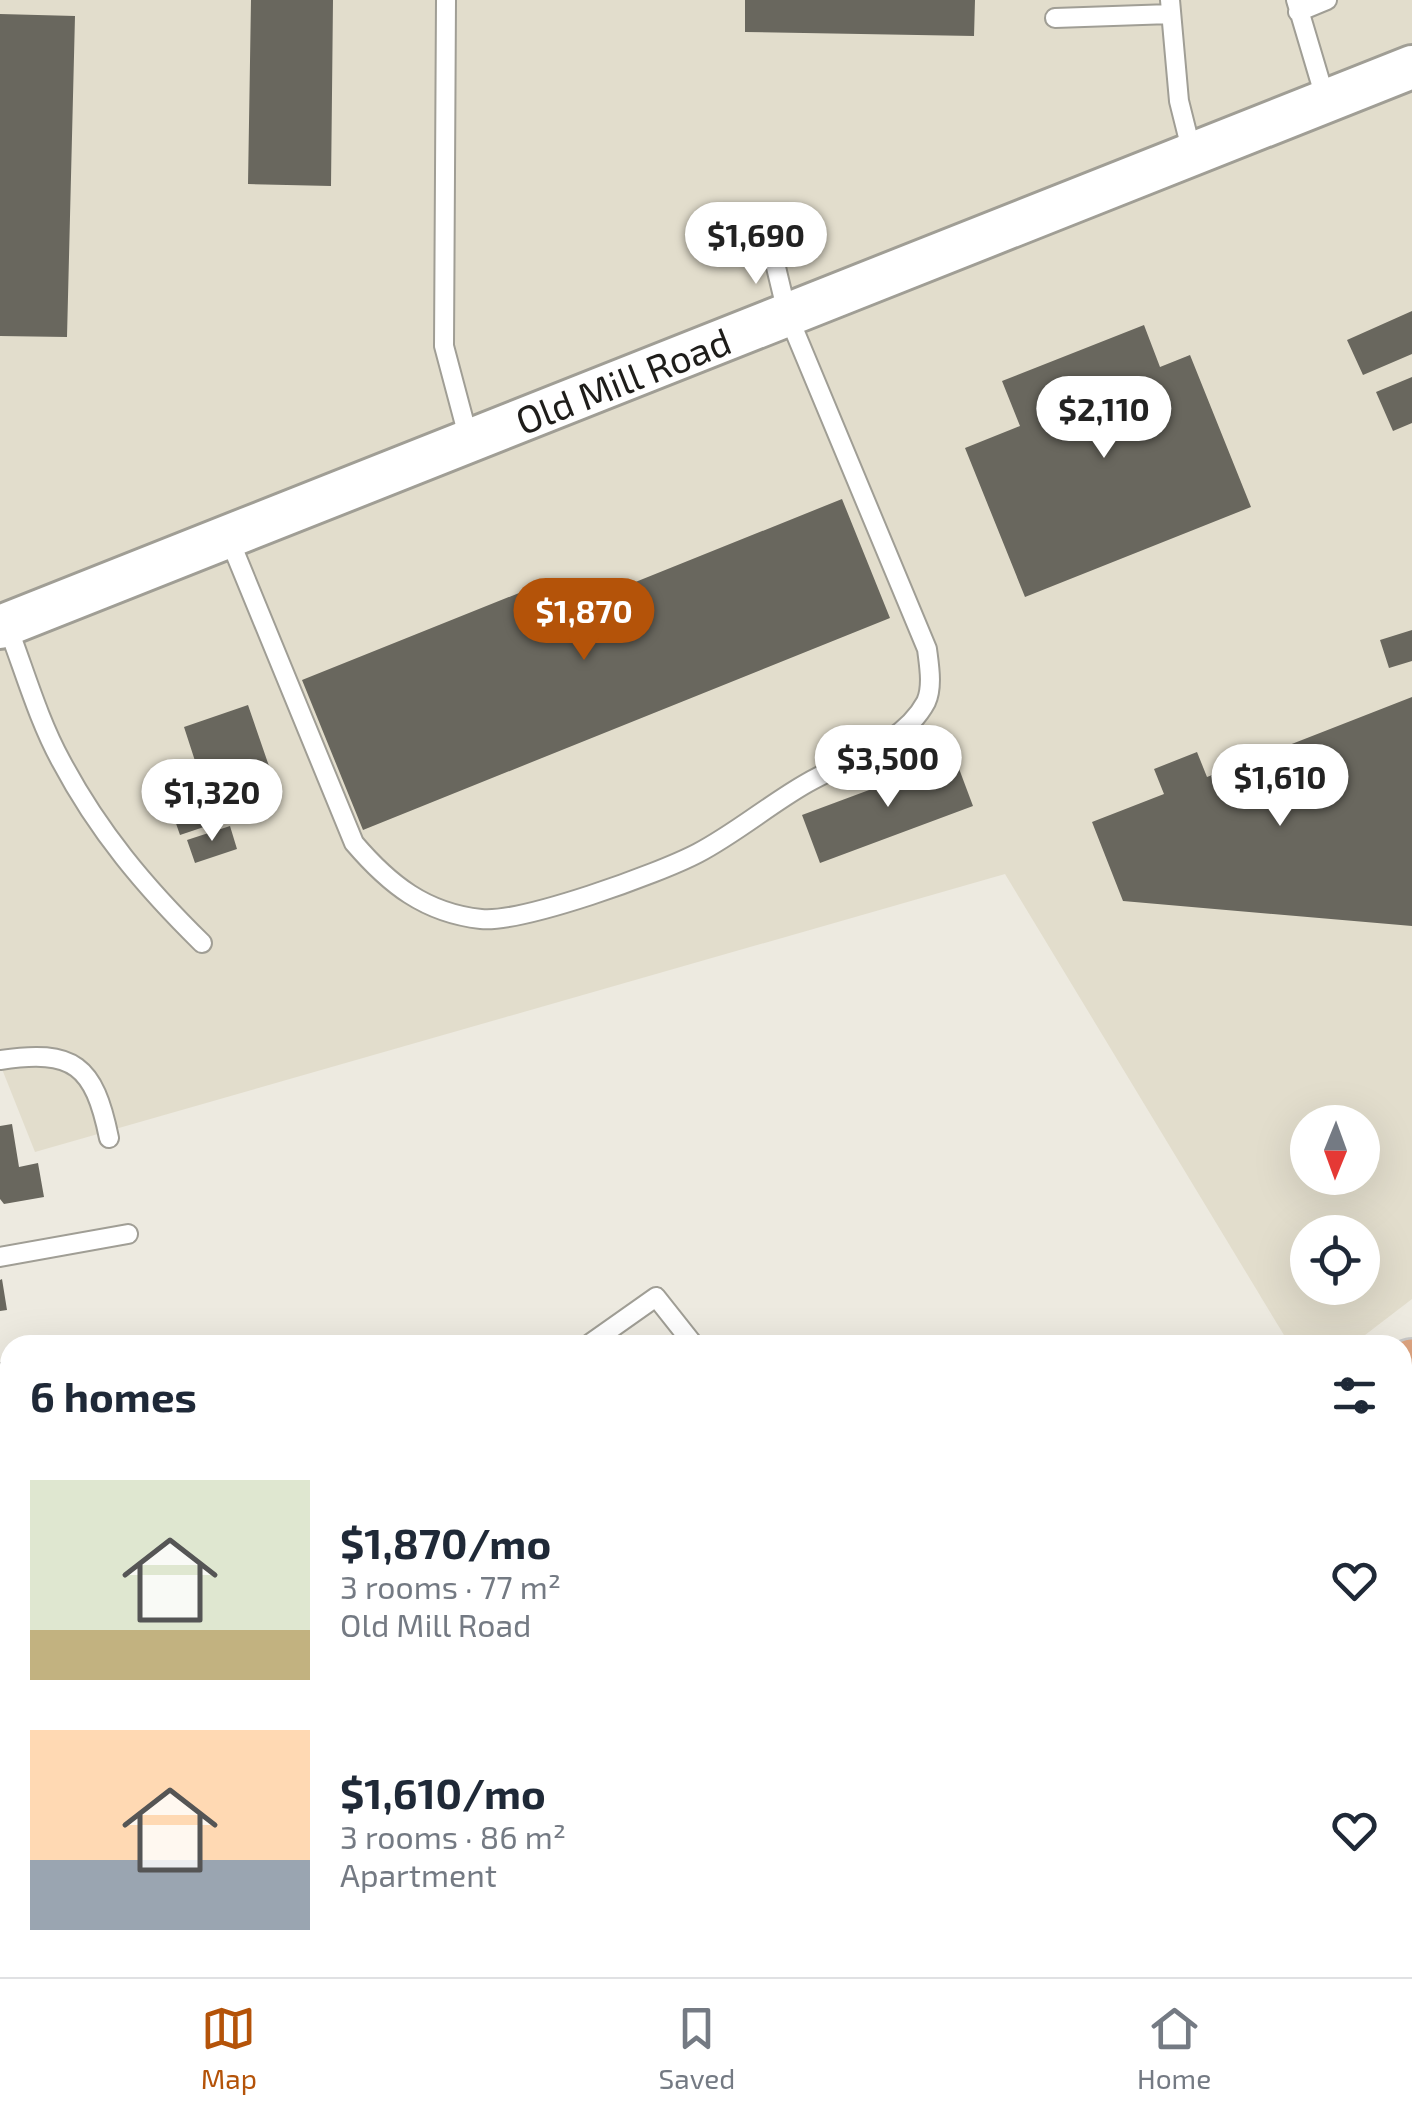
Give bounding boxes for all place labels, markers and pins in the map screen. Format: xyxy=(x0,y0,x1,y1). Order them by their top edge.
pin: $1,690 xyxy=(675,202,837,287)
pin: $2,110 xyxy=(1023,376,1185,461)
pin: $1,870 xyxy=(503,578,665,663)
pin: $3,500 xyxy=(807,725,969,810)
pin: $1,610 xyxy=(1199,744,1361,829)
pin: $1,320 xyxy=(131,759,293,844)

